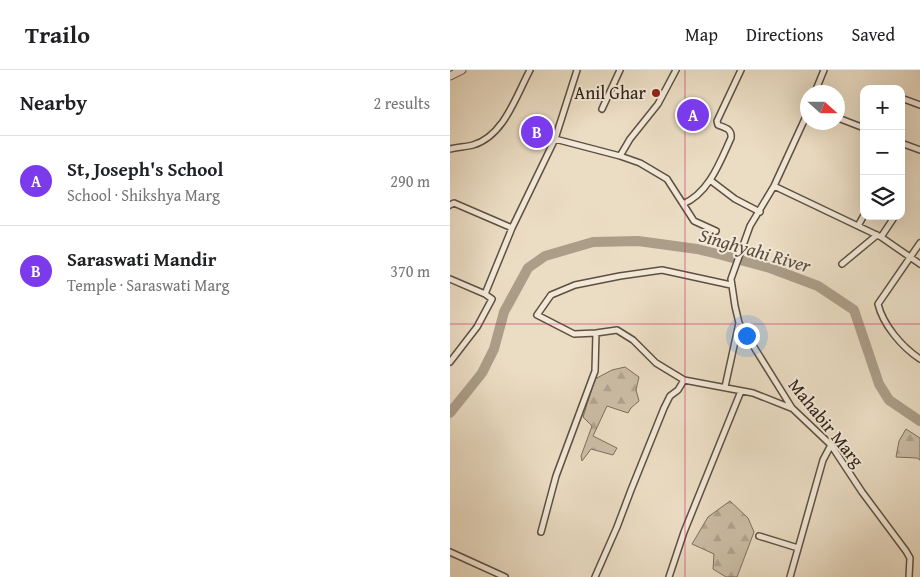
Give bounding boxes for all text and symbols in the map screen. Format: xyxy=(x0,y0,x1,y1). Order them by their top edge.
text: Trailo xyxy=(25,17,90,52)
text: Map xyxy=(685,21,718,48)
text: Directions xyxy=(746,21,823,48)
text: Saved xyxy=(851,21,895,48)
place label: Anil Ghar xyxy=(574,79,647,106)
north arrow xyxy=(800,85,845,130)
map controls xyxy=(860,85,905,220)
button: + xyxy=(860,85,905,130)
text: Nearby xyxy=(20,87,87,118)
marker: Anil Ghar xyxy=(650,87,662,99)
text: 2 results xyxy=(373,91,430,115)
pin: A xyxy=(677,96,709,134)
pin: B xyxy=(521,113,553,151)
button: − xyxy=(860,130,905,175)
text: St, Joseph's School xyxy=(67,155,223,183)
text: A xyxy=(31,169,41,193)
text: 290 m xyxy=(390,169,430,193)
button: layers xyxy=(860,175,905,220)
text: School · Shikshya Marg xyxy=(67,183,220,207)
water label: Singhyahi River xyxy=(696,221,815,280)
text: Saraswati Mandir xyxy=(67,245,216,273)
text: B xyxy=(31,259,41,283)
text: 370 m xyxy=(390,259,430,283)
text: Temple · Saraswati Marg xyxy=(67,273,230,297)
your location xyxy=(734,323,760,349)
street label: Mahabir Marg xyxy=(782,373,871,473)

